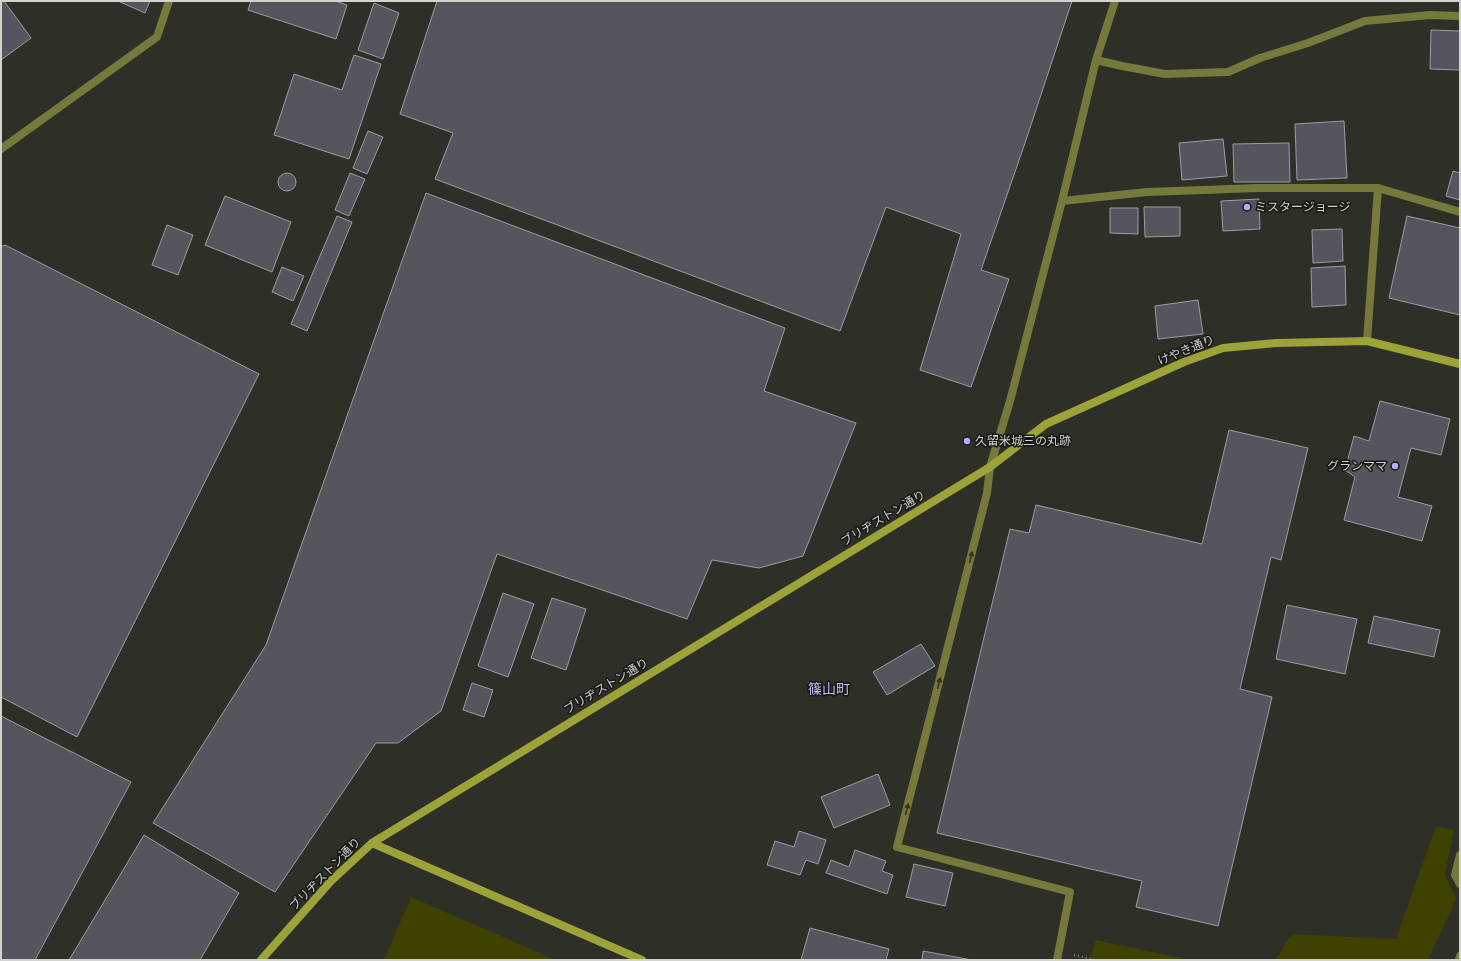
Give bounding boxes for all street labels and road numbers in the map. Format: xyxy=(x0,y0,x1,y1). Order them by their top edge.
street label: けやき通り xyxy=(1156,332,1216,368)
street label: ブリヂストン通り xyxy=(838,487,928,549)
street label: ブリヂストン通り xyxy=(561,655,651,717)
street label: ブリヂストン通り xyxy=(287,835,363,913)

